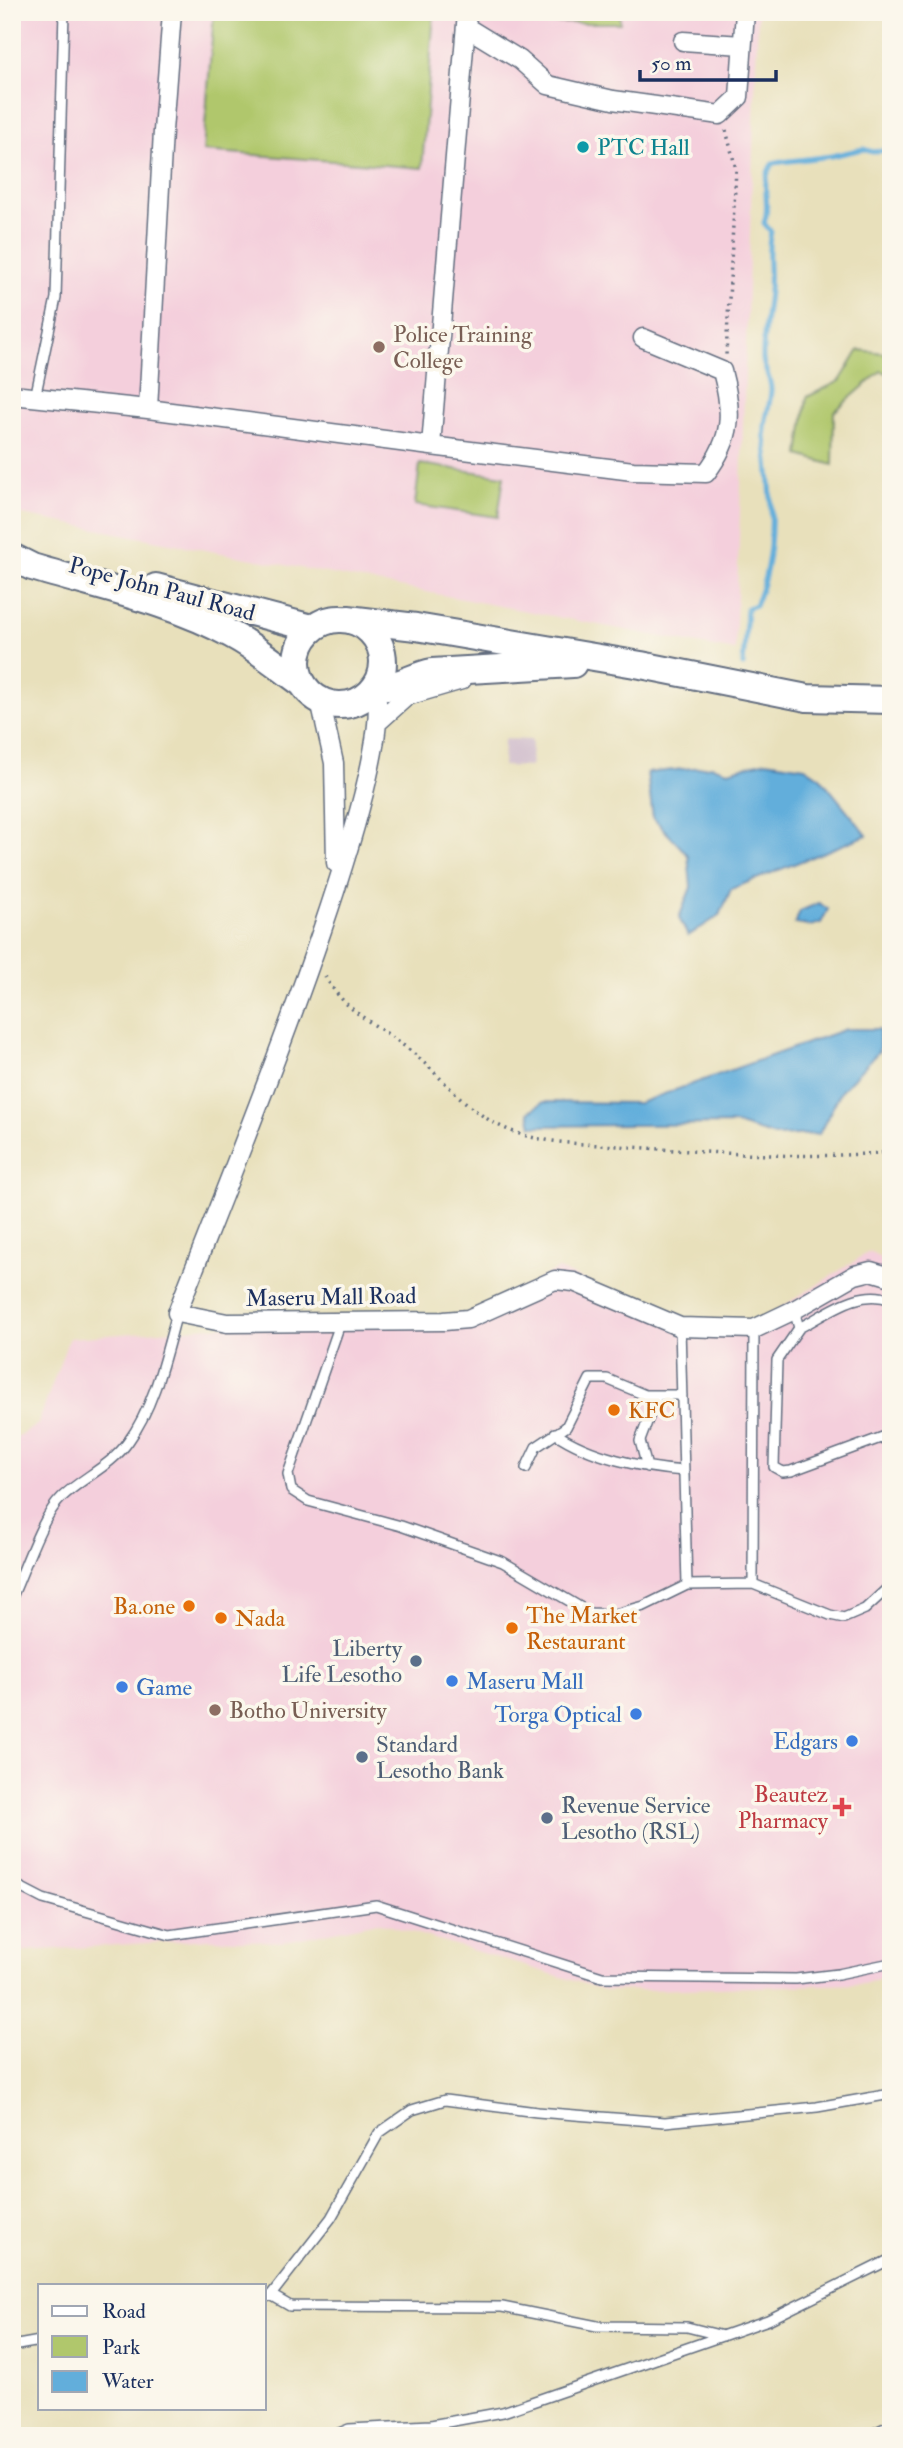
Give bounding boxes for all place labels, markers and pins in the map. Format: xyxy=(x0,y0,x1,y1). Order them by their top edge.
place label: PTC Hall xyxy=(597,133,690,162)
marker: PTC Hall xyxy=(575,139,591,155)
place label: Police Training College xyxy=(393,320,533,375)
marker: Police Training College xyxy=(371,339,387,355)
place label: KFC xyxy=(628,1396,675,1425)
marker: KFC xyxy=(606,1402,622,1418)
place label: Ba.one xyxy=(113,1592,175,1621)
marker: Ba.one xyxy=(181,1598,197,1614)
place label: The Market Restaurant xyxy=(526,1601,637,1656)
place label: Nada xyxy=(235,1604,286,1633)
marker: Nada xyxy=(213,1610,229,1626)
marker: The Market Restaurant xyxy=(504,1620,520,1636)
place label: Liberty Life Lesotho xyxy=(282,1634,403,1689)
marker: Liberty Life Lesotho xyxy=(408,1653,424,1669)
place label: Maseru Mall xyxy=(466,1667,584,1696)
place label: Game xyxy=(136,1673,193,1702)
marker: Maseru Mall xyxy=(444,1673,460,1689)
marker: Game xyxy=(114,1679,130,1695)
place label: Botho University xyxy=(229,1696,387,1725)
place label: Torga Optical xyxy=(494,1700,622,1730)
marker: Botho University xyxy=(207,1702,223,1718)
marker: Torga Optical xyxy=(628,1706,644,1722)
place label: Edgars xyxy=(773,1727,838,1756)
place label: Standard Lesotho Bank xyxy=(376,1730,504,1785)
marker: Edgars xyxy=(844,1733,860,1749)
marker: Standard Lesotho Bank xyxy=(354,1749,370,1765)
place label: Beautez Pharmacy xyxy=(738,1780,829,1835)
place label: Revenue Service Lesotho (RSL) xyxy=(561,1791,711,1846)
marker: Beautez Pharmacy xyxy=(834,1799,850,1815)
marker: Revenue Service Lesotho (RSL) xyxy=(539,1810,555,1826)

